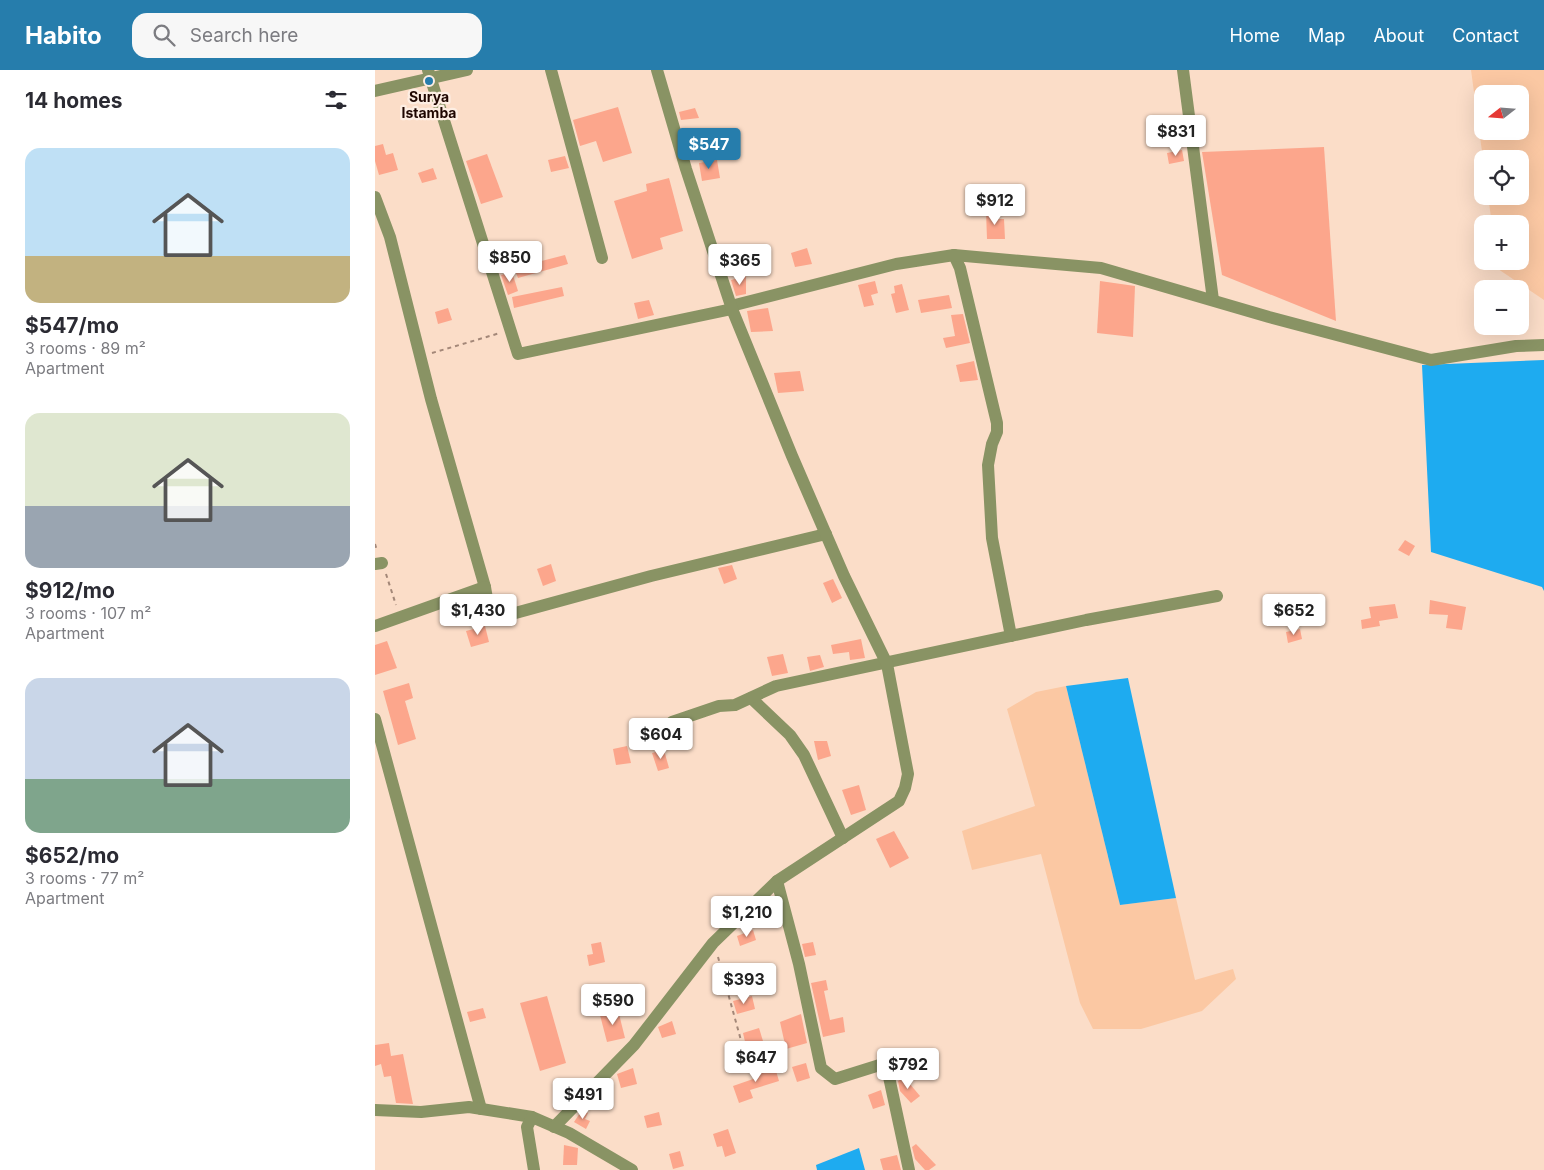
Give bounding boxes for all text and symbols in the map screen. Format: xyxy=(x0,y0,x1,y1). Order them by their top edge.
search box xyxy=(132,13,482,58)
text: Habito xyxy=(25,21,102,50)
icon: search xyxy=(150,21,178,49)
text: Search here xyxy=(190,24,298,47)
text: Home xyxy=(1230,25,1280,46)
text: Map xyxy=(1308,25,1345,46)
text: About xyxy=(1373,25,1424,46)
text: Contact xyxy=(1452,25,1519,46)
marker: Surya Istamba xyxy=(423,75,435,87)
north arrow xyxy=(1474,85,1529,140)
map controls xyxy=(1474,85,1529,335)
icon: filters xyxy=(322,86,350,114)
text: 14 homes xyxy=(25,88,123,113)
place label: Surya Istamba xyxy=(402,88,456,121)
pin: $831 xyxy=(1146,114,1206,157)
text: $831 xyxy=(1157,121,1195,141)
pin: $547 xyxy=(679,128,739,170)
text: $547 xyxy=(689,134,729,154)
button: locate xyxy=(1474,150,1529,205)
icon: home xyxy=(143,180,233,270)
pin: $912 xyxy=(965,184,1025,226)
text: $912 xyxy=(976,190,1014,210)
button: + xyxy=(1474,215,1529,270)
pin: $850 xyxy=(480,240,540,283)
pin: $365 xyxy=(710,244,770,286)
text: $850 xyxy=(489,247,531,267)
text: $365 xyxy=(719,250,761,270)
button: − xyxy=(1474,280,1529,335)
text: $547/mo xyxy=(25,313,119,338)
text: 3 rooms · 89 m² xyxy=(25,338,146,358)
text: Apartment xyxy=(25,358,105,378)
icon: home xyxy=(143,445,233,535)
text: $912/mo xyxy=(25,578,115,603)
pin: $1,430 xyxy=(437,594,519,636)
pin: $652 xyxy=(1264,594,1324,636)
text: $1,430 xyxy=(451,600,505,620)
text: $652 xyxy=(1273,600,1315,620)
text: 3 rooms · 107 m² xyxy=(25,603,151,623)
text: Apartment xyxy=(25,623,105,643)
icon: home xyxy=(143,710,233,800)
pin: $604 xyxy=(631,718,691,760)
text: $604 xyxy=(640,724,682,744)
text: $652/mo xyxy=(25,843,119,868)
text: 3 rooms · 77 m² xyxy=(25,868,144,888)
text: Apartment xyxy=(25,888,105,908)
pin: $1,210 xyxy=(706,896,788,938)
text: $1,210 xyxy=(722,902,772,922)
pin: $393 xyxy=(714,962,774,1005)
text: $393 xyxy=(723,969,765,989)
pin: $590 xyxy=(583,984,643,1026)
text: $590 xyxy=(592,990,634,1010)
pin: $647 xyxy=(726,1040,786,1083)
text: $647 xyxy=(736,1047,777,1067)
pin: $792 xyxy=(878,1048,938,1090)
text: $792 xyxy=(888,1054,928,1074)
pin: $491 xyxy=(553,1078,613,1120)
text: $491 xyxy=(564,1084,602,1104)

